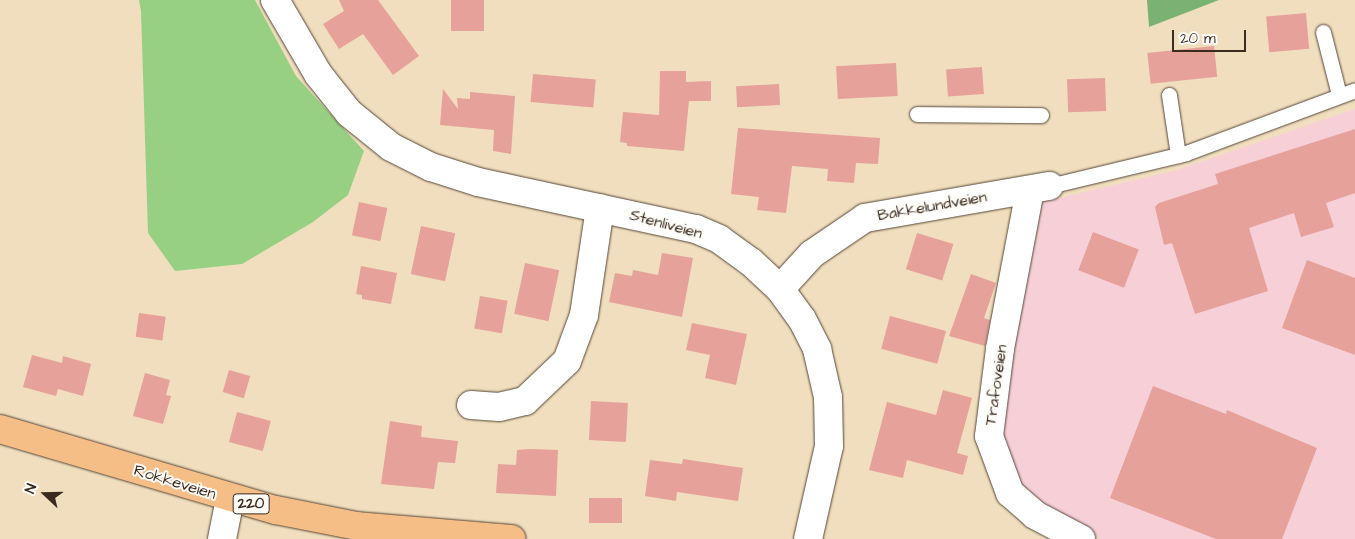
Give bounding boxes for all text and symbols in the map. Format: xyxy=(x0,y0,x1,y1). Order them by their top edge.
scale bar xyxy=(1175,20,1249,52)
text: 20 m xyxy=(1180,28,1216,49)
street label: Bakkelundveien xyxy=(876,187,988,225)
street label: Stenliveien xyxy=(628,205,704,243)
street label: Trafoveien xyxy=(981,343,1011,427)
street label: Rokkeveien xyxy=(132,460,218,504)
north arrow xyxy=(20,469,70,519)
text: N xyxy=(20,481,42,496)
road number: 220 xyxy=(232,492,270,516)

